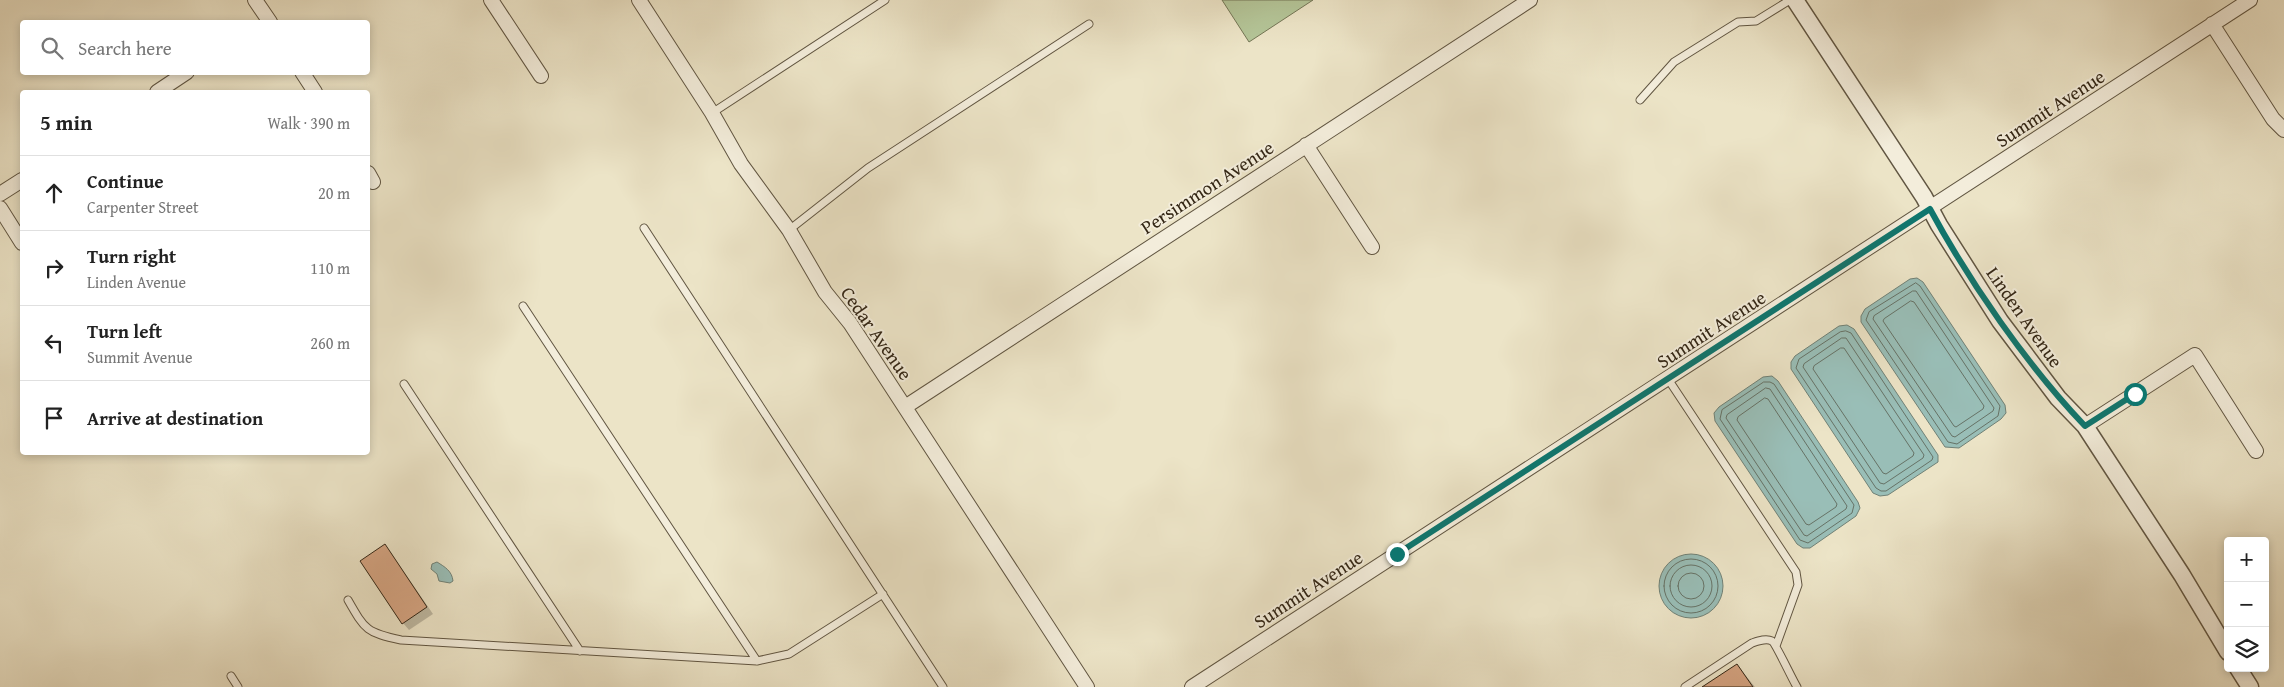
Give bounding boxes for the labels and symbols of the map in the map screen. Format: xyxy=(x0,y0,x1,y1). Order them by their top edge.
street label: Summit Avenue xyxy=(1990,62,2110,154)
street label: Persimmon Avenue xyxy=(1135,133,1279,241)
street label: Linden Avenue xyxy=(1980,261,2070,373)
street label: Cedar Avenue xyxy=(834,280,920,386)
street label: Summit Avenue xyxy=(1651,283,1771,375)
route start xyxy=(2124,383,2147,406)
street label: Summit Avenue xyxy=(1248,543,1368,635)
route end xyxy=(1386,543,1409,566)

